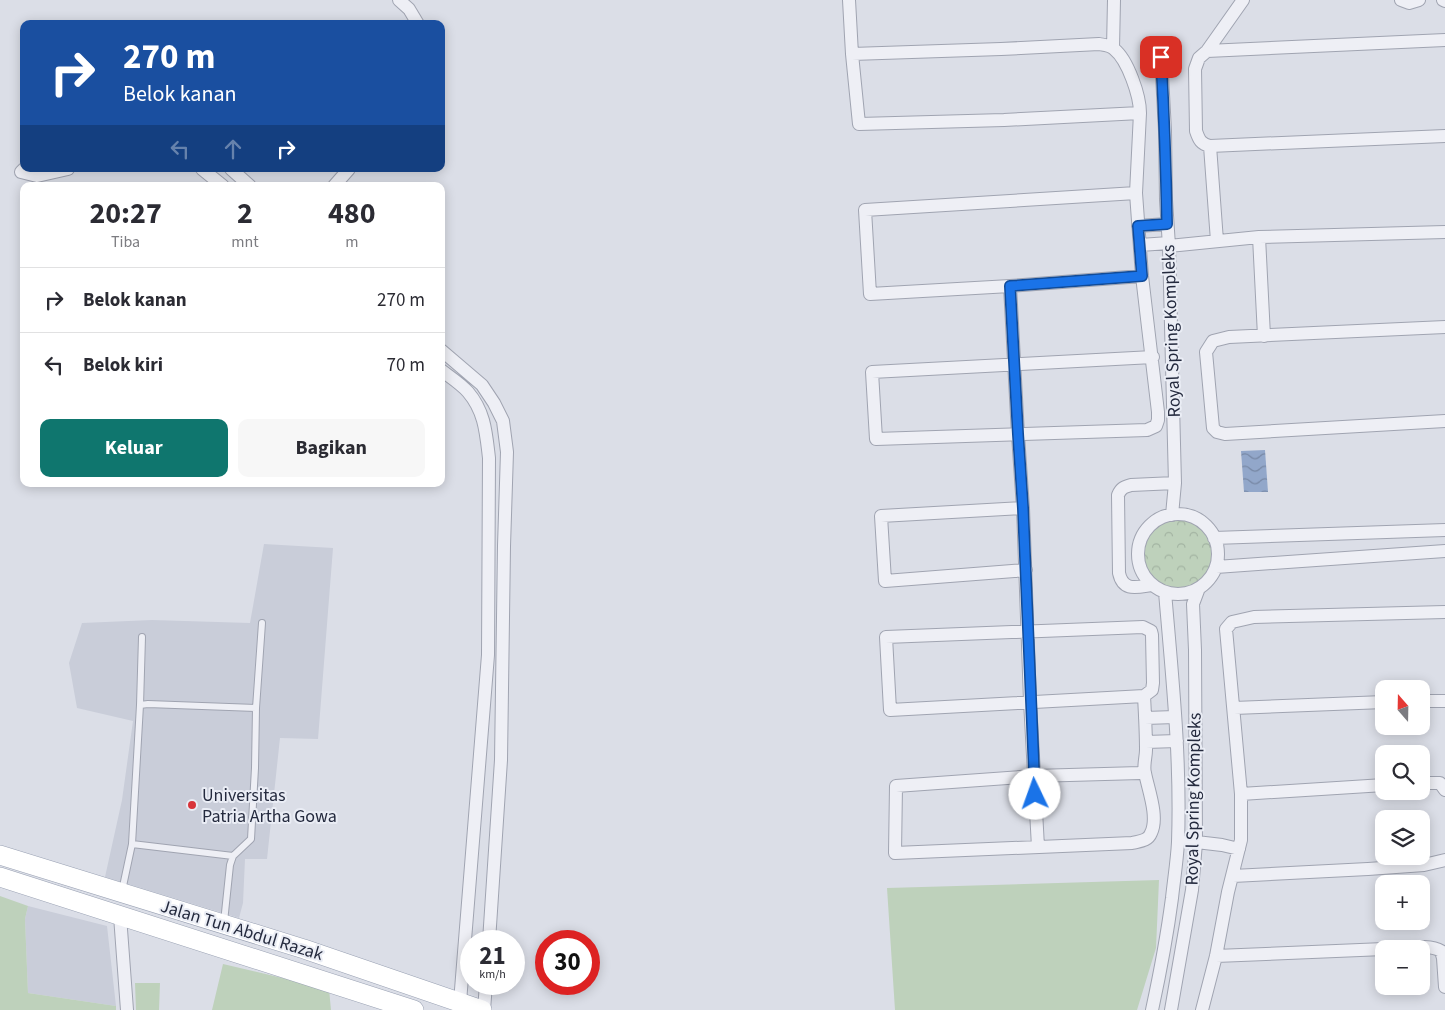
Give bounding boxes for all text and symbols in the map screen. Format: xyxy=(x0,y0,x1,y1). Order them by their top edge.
text: 270 m xyxy=(123,32,215,82)
pin xyxy=(1140,36,1182,78)
icon: right xyxy=(40,40,105,105)
icon: arrive xyxy=(1147,43,1175,71)
text: Belok kanan xyxy=(123,78,237,110)
icon: left xyxy=(166,135,194,163)
icon: ahead xyxy=(219,135,247,163)
icon: right xyxy=(272,135,300,163)
text: 20:27 xyxy=(89,192,162,235)
text: 2 xyxy=(237,192,253,235)
text: 480 xyxy=(328,192,376,235)
text: Tiba xyxy=(111,231,140,253)
text: mnt xyxy=(231,231,259,253)
text: m xyxy=(345,231,358,253)
street label: Royal Spring Kompleks xyxy=(1156,244,1187,418)
icon: right xyxy=(40,286,68,314)
text: Belok kanan xyxy=(83,287,187,314)
text: 270 m xyxy=(377,287,425,314)
icon: left xyxy=(40,351,68,379)
text: Belok kiri xyxy=(83,352,163,379)
text: 70 m xyxy=(387,352,425,379)
button: Keluar xyxy=(40,419,228,477)
button: Bagikan xyxy=(238,419,425,477)
north arrow xyxy=(1375,680,1430,735)
map controls xyxy=(1375,680,1430,995)
street label: Royal Spring Kompleks xyxy=(1179,712,1208,886)
button: search xyxy=(1375,745,1430,800)
position arrow xyxy=(1008,767,1060,819)
place label: Universitas Patria Artha Gowa xyxy=(202,783,337,829)
marker: Universitas Patria Artha Gowa xyxy=(186,799,198,811)
button: layers xyxy=(1375,810,1430,865)
button: + xyxy=(1375,875,1430,930)
street label: Jalan Tun Abdul Razak xyxy=(157,894,326,967)
speed limit sign: 30 xyxy=(535,930,600,995)
text: 21 xyxy=(479,938,506,974)
button: − xyxy=(1375,940,1430,995)
text: km/h xyxy=(479,966,506,983)

